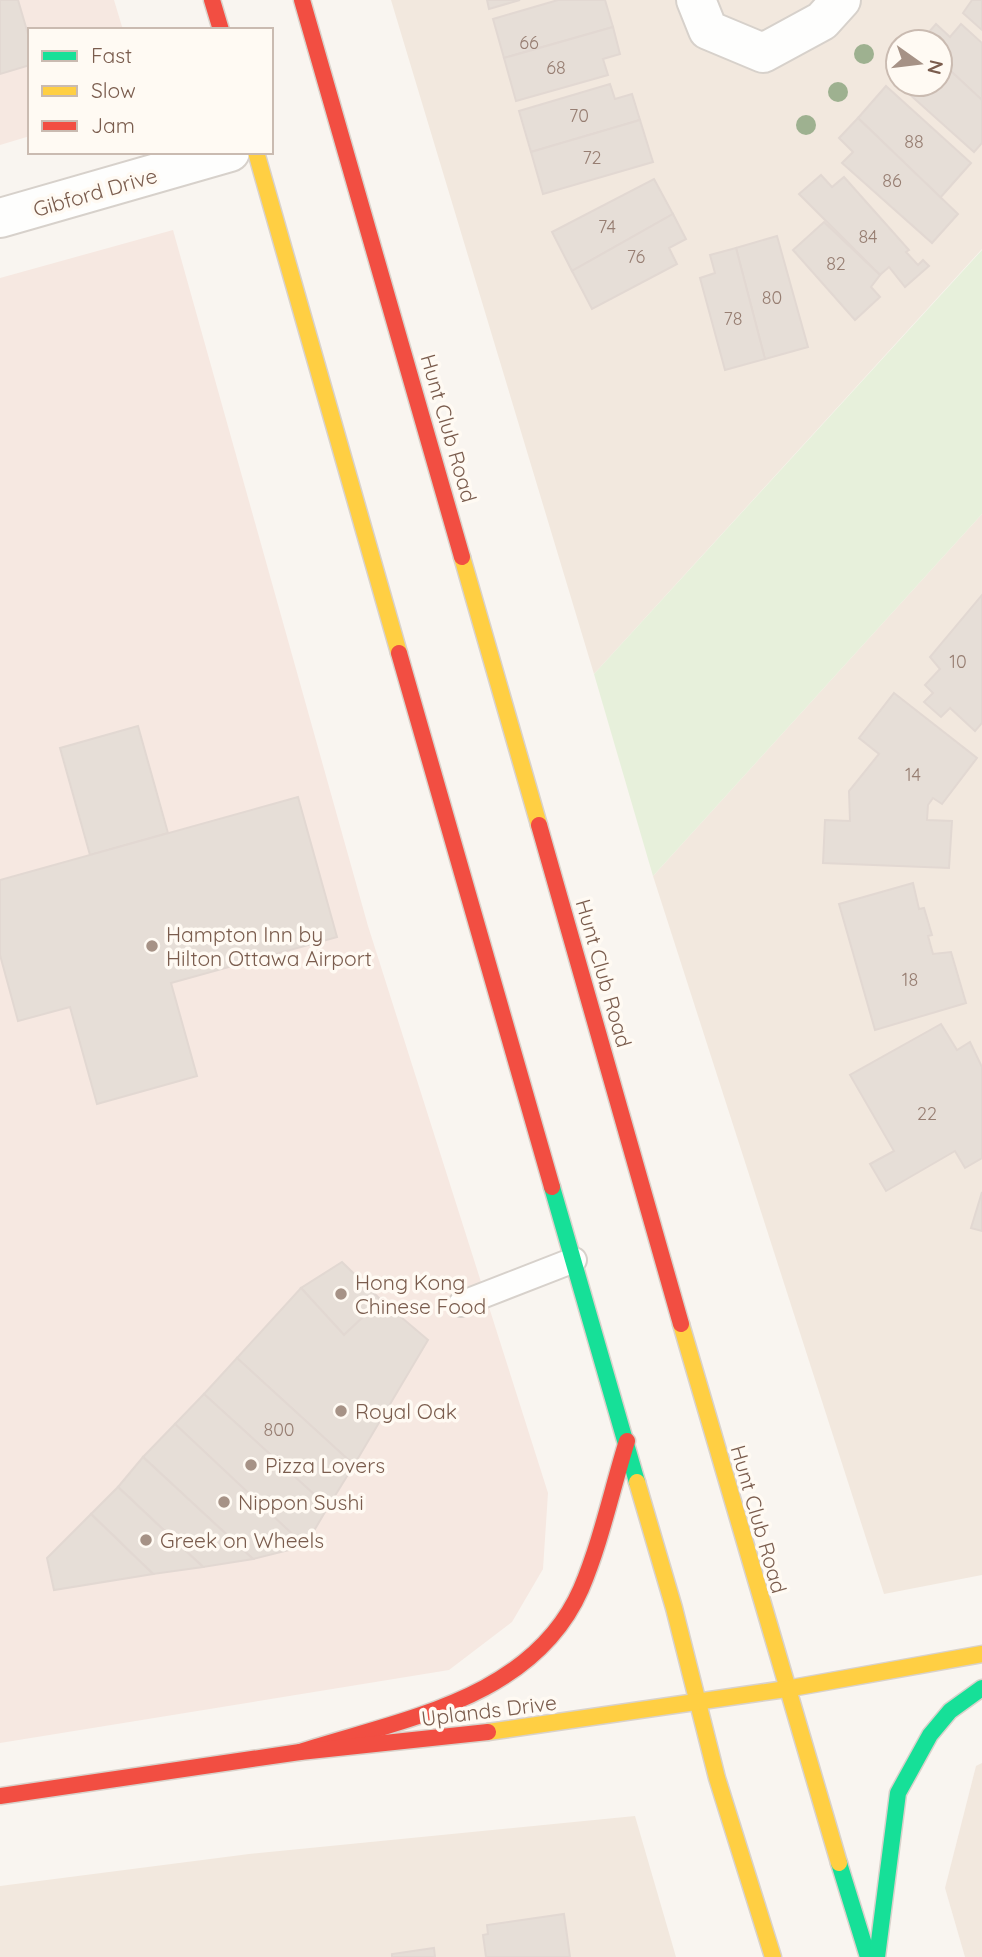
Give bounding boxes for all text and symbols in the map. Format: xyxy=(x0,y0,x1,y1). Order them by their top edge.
legend xyxy=(28,28,273,154)
north arrow xyxy=(884,28,954,98)
house number: 66 xyxy=(519,31,539,54)
text: Fast xyxy=(91,42,132,68)
house number: 68 xyxy=(546,56,566,79)
text: N xyxy=(922,57,949,77)
text: Slow xyxy=(91,77,136,103)
house number: 70 xyxy=(569,104,589,127)
text: Jam xyxy=(91,112,135,138)
house number: 88 xyxy=(904,130,924,153)
house number: 72 xyxy=(582,146,602,169)
street label: Gibford Drive xyxy=(30,162,160,222)
house number: 86 xyxy=(882,169,902,192)
house number: 74 xyxy=(598,215,616,238)
house number: 84 xyxy=(858,225,878,248)
house number: 76 xyxy=(627,245,645,268)
house number: 82 xyxy=(826,252,846,275)
house number: 80 xyxy=(762,286,782,309)
house number: 78 xyxy=(724,307,742,330)
street label: Hunt Club Road xyxy=(415,351,483,505)
house number: 10 xyxy=(949,650,967,673)
house number: 14 xyxy=(905,763,921,786)
street label: Hunt Club Road xyxy=(570,896,638,1050)
place label: Hampton Inn by Hilton Ottawa Airport xyxy=(166,921,372,971)
marker: Hampton Inn by Hilton Ottawa Airport xyxy=(144,938,160,954)
house number: 18 xyxy=(902,968,918,991)
house number: 22 xyxy=(917,1102,937,1125)
place label: Hong Kong Chinese Food xyxy=(355,1269,486,1319)
marker: Hong Kong Chinese Food xyxy=(333,1286,349,1302)
place label: Royal Oak xyxy=(355,1398,457,1424)
marker: Royal Oak xyxy=(333,1403,349,1419)
house number: 800 xyxy=(263,1418,295,1441)
street label: Hunt Club Road xyxy=(725,1442,793,1596)
place label: Pizza Lovers xyxy=(265,1452,385,1478)
marker: Pizza Lovers xyxy=(243,1457,259,1473)
place label: Nippon Sushi xyxy=(238,1489,364,1515)
marker: Nippon Sushi xyxy=(216,1494,232,1510)
place label: Greek on Wheels xyxy=(160,1527,324,1553)
marker: Greek on Wheels xyxy=(138,1532,154,1548)
street label: Uplands Drive xyxy=(420,1689,558,1731)

